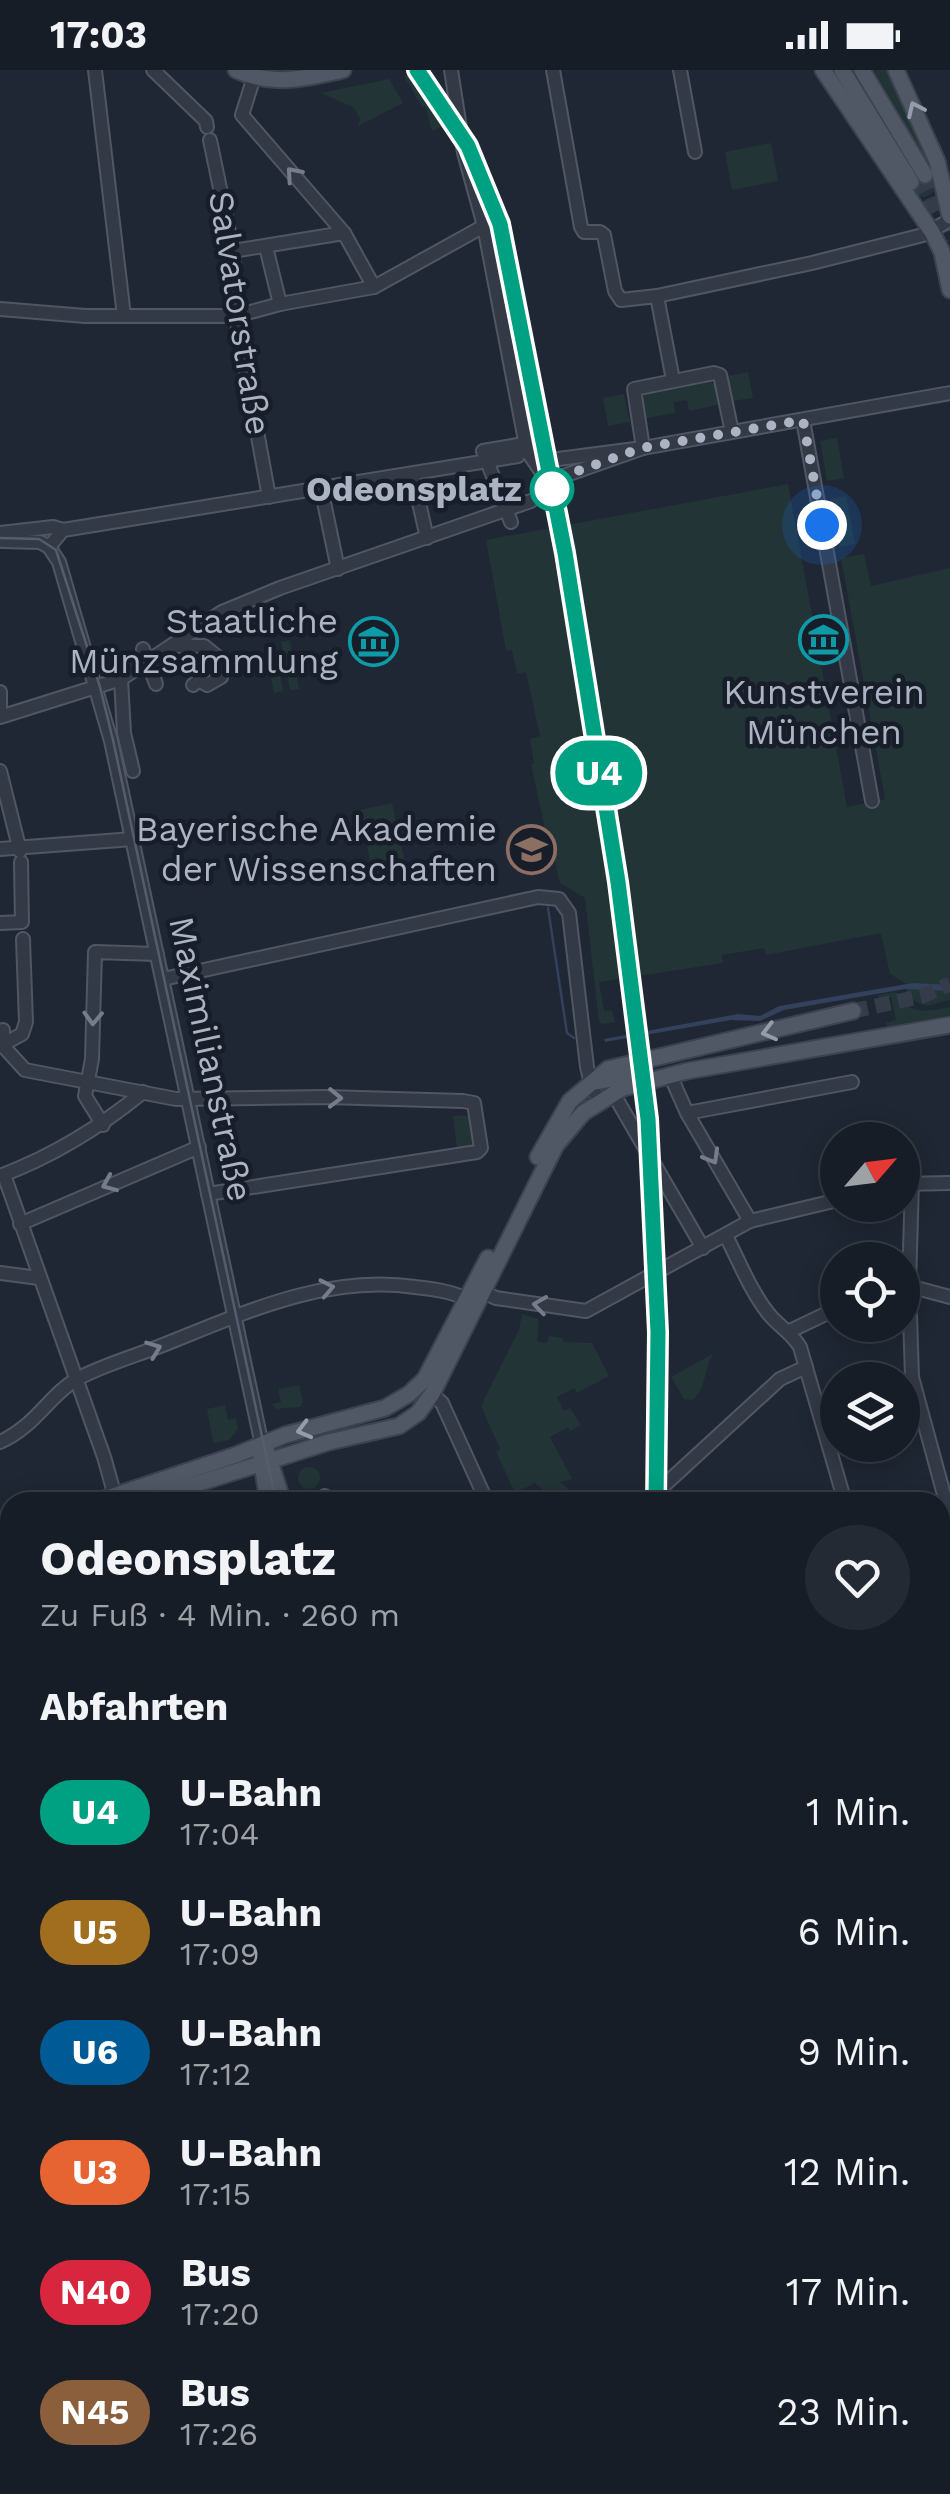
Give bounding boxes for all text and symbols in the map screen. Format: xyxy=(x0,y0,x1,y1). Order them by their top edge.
text: 17:03 xyxy=(50,13,147,57)
one-way arrow xyxy=(908,101,928,119)
one-way arrow xyxy=(287,167,305,186)
street label: Salvatorstraße xyxy=(200,188,280,438)
place label: Odeonsplatz xyxy=(306,468,522,510)
marker: Odeonsplatz xyxy=(531,468,573,510)
your location xyxy=(797,500,847,550)
place label: Staatliche Münzsammlung xyxy=(69,600,338,682)
museum icon: Kunstverein München xyxy=(798,614,850,666)
museum icon: Staatliche Münzsammlung xyxy=(347,615,399,667)
place label: Kunstverein München xyxy=(723,671,925,753)
line badge: U4 xyxy=(554,740,644,806)
text: U4 xyxy=(575,752,623,794)
place label: Bayerische Akademie der Wissenschaften xyxy=(136,808,497,890)
school or university icon: Bayerische Akademie der Wissenschaften xyxy=(506,823,558,875)
street label: Maximilianstraße xyxy=(160,913,262,1205)
one-way arrow xyxy=(83,1010,104,1026)
one-way arrow xyxy=(761,1020,778,1041)
one-way arrow xyxy=(327,1087,343,1108)
north arrow xyxy=(820,1122,920,1222)
map controls xyxy=(820,1122,920,1462)
one-way arrow xyxy=(700,1146,719,1164)
one-way arrow xyxy=(101,1173,119,1193)
button: locate xyxy=(820,1242,920,1342)
one-way arrow xyxy=(319,1279,336,1300)
one-way arrow xyxy=(532,1295,549,1316)
one-way arrow xyxy=(145,1340,162,1360)
button: layers xyxy=(820,1362,920,1462)
one-way arrow xyxy=(296,1419,313,1440)
button: heart xyxy=(805,1525,910,1630)
text: Odeonsplatz xyxy=(40,1530,336,1587)
text: Zu Fuß · 4 Min. · 260 m xyxy=(40,1596,400,1634)
text: Abfahrten xyxy=(40,1685,228,1729)
text: U-Bahn xyxy=(180,1771,322,1815)
text: 1 Min. xyxy=(806,1790,910,1834)
text: U4 xyxy=(71,1791,119,1833)
text: 17:04 xyxy=(180,1815,259,1853)
text: U-Bahn xyxy=(180,1891,322,1935)
text: 6 Min. xyxy=(798,1910,910,1954)
text: U5 xyxy=(72,1911,118,1953)
text: 17:09 xyxy=(180,1935,260,1973)
text: U-Bahn xyxy=(180,2011,322,2055)
text: 9 Min. xyxy=(797,2030,910,2074)
text: U6 xyxy=(72,2031,118,2073)
text: 17:12 xyxy=(180,2055,251,2093)
text: U-Bahn xyxy=(180,2131,322,2175)
text: 12 Min. xyxy=(784,2150,910,2194)
text: U3 xyxy=(72,2151,118,2193)
text: 17:15 xyxy=(180,2175,251,2213)
text: Bus xyxy=(181,2251,251,2295)
text: 17 Min. xyxy=(786,2270,910,2314)
text: N40 xyxy=(60,2271,131,2313)
text: 17:20 xyxy=(181,2295,260,2333)
text: Bus xyxy=(180,2371,250,2415)
text: 23 Min. xyxy=(777,2390,910,2434)
text: N45 xyxy=(61,2391,129,2433)
text: 17:26 xyxy=(180,2415,258,2453)

